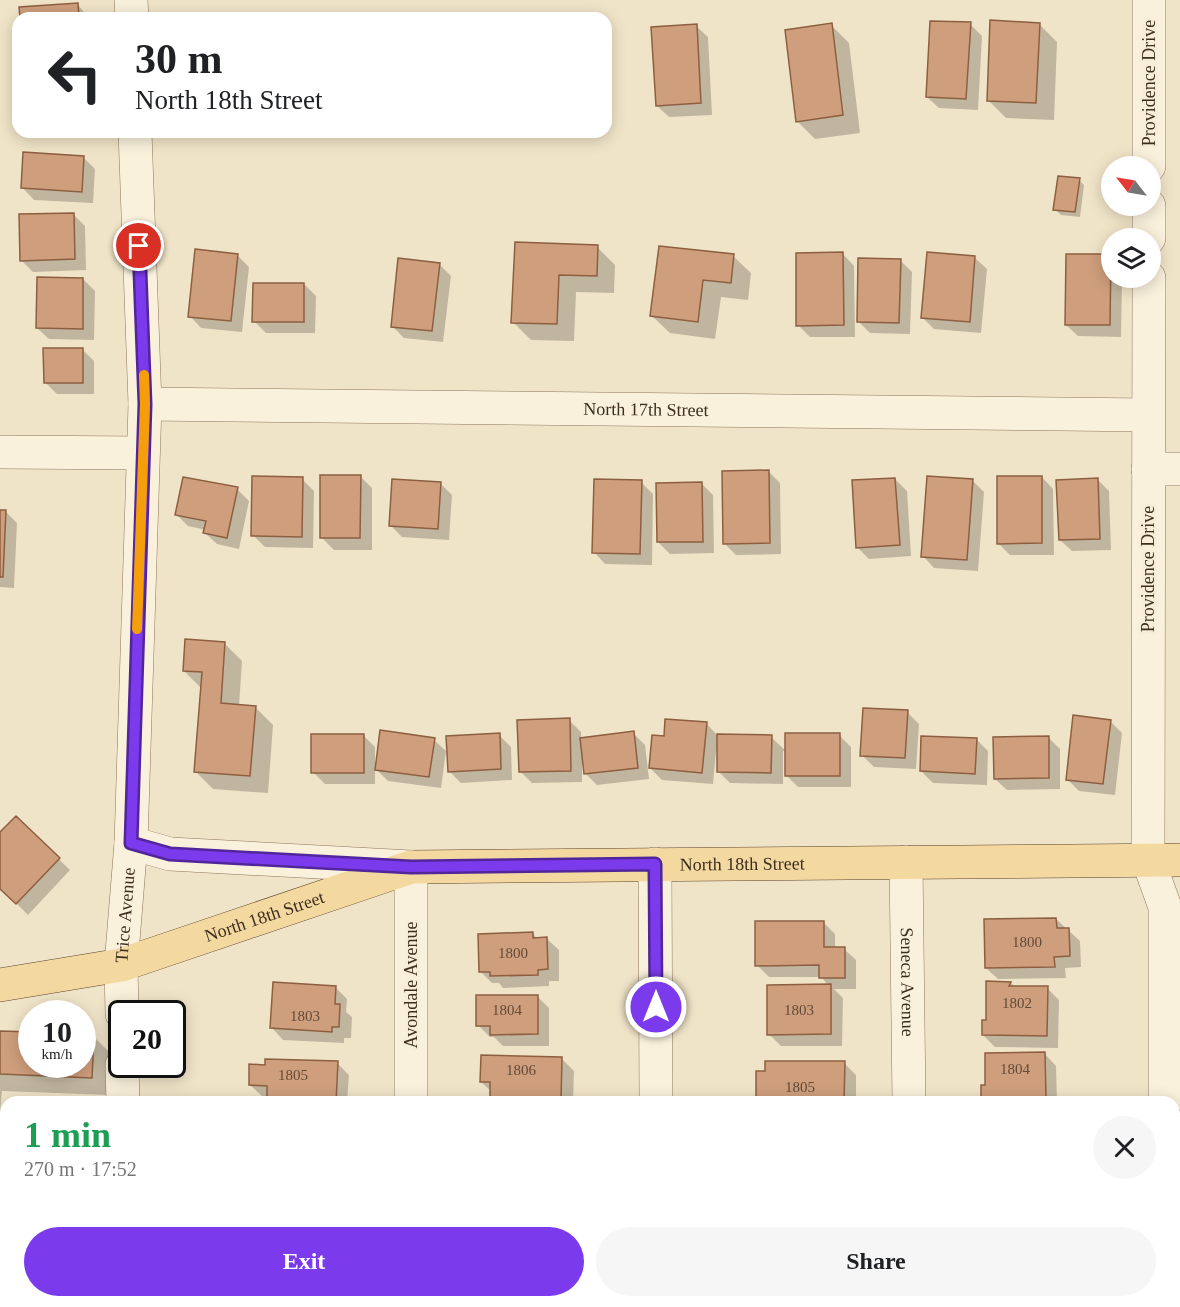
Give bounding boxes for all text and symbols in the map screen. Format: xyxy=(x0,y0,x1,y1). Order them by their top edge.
street label: Providence Drive xyxy=(1139,20,1159,146)
icon: left xyxy=(36,36,114,114)
text: 30 m xyxy=(135,36,223,82)
text: North 18th Street xyxy=(135,85,322,115)
north arrow xyxy=(1101,156,1161,216)
map controls xyxy=(1101,156,1161,288)
pin xyxy=(113,220,164,271)
button: layers xyxy=(1101,228,1161,288)
icon: arrive xyxy=(122,229,155,262)
street label: North 17th Street xyxy=(583,399,709,420)
street label: Providence Drive xyxy=(1138,506,1158,632)
street label: North 18th Street xyxy=(680,853,805,875)
street label: Trice Avenue xyxy=(111,867,139,964)
street label: North 18th Street xyxy=(202,887,327,946)
street label: Avondale Avenue xyxy=(401,922,421,1048)
street label: Seneca Avenue xyxy=(897,927,918,1037)
house number: 1800 xyxy=(1012,934,1042,950)
house number: 1800 xyxy=(498,945,528,961)
position arrow xyxy=(624,975,688,1039)
house number: 1802 xyxy=(1002,995,1032,1011)
speed limit sign: 20 xyxy=(108,1000,186,1078)
house number: 1804 xyxy=(492,1002,523,1018)
house number: 1803 xyxy=(784,1002,814,1018)
house number: 1803 xyxy=(290,1008,320,1024)
text: 10 xyxy=(42,1015,72,1048)
text: km/h xyxy=(42,1046,72,1062)
house number: 1804 xyxy=(1000,1061,1031,1077)
house number: 1806 xyxy=(506,1062,537,1078)
house number: 1805 xyxy=(278,1067,308,1083)
house number: 1805 xyxy=(785,1079,815,1095)
text: 1 min xyxy=(24,1115,111,1155)
button: close xyxy=(1093,1116,1156,1179)
text: 270 m · 17:52 xyxy=(24,1158,137,1180)
button: Exit xyxy=(24,1227,584,1296)
button: Share xyxy=(596,1227,1156,1296)

